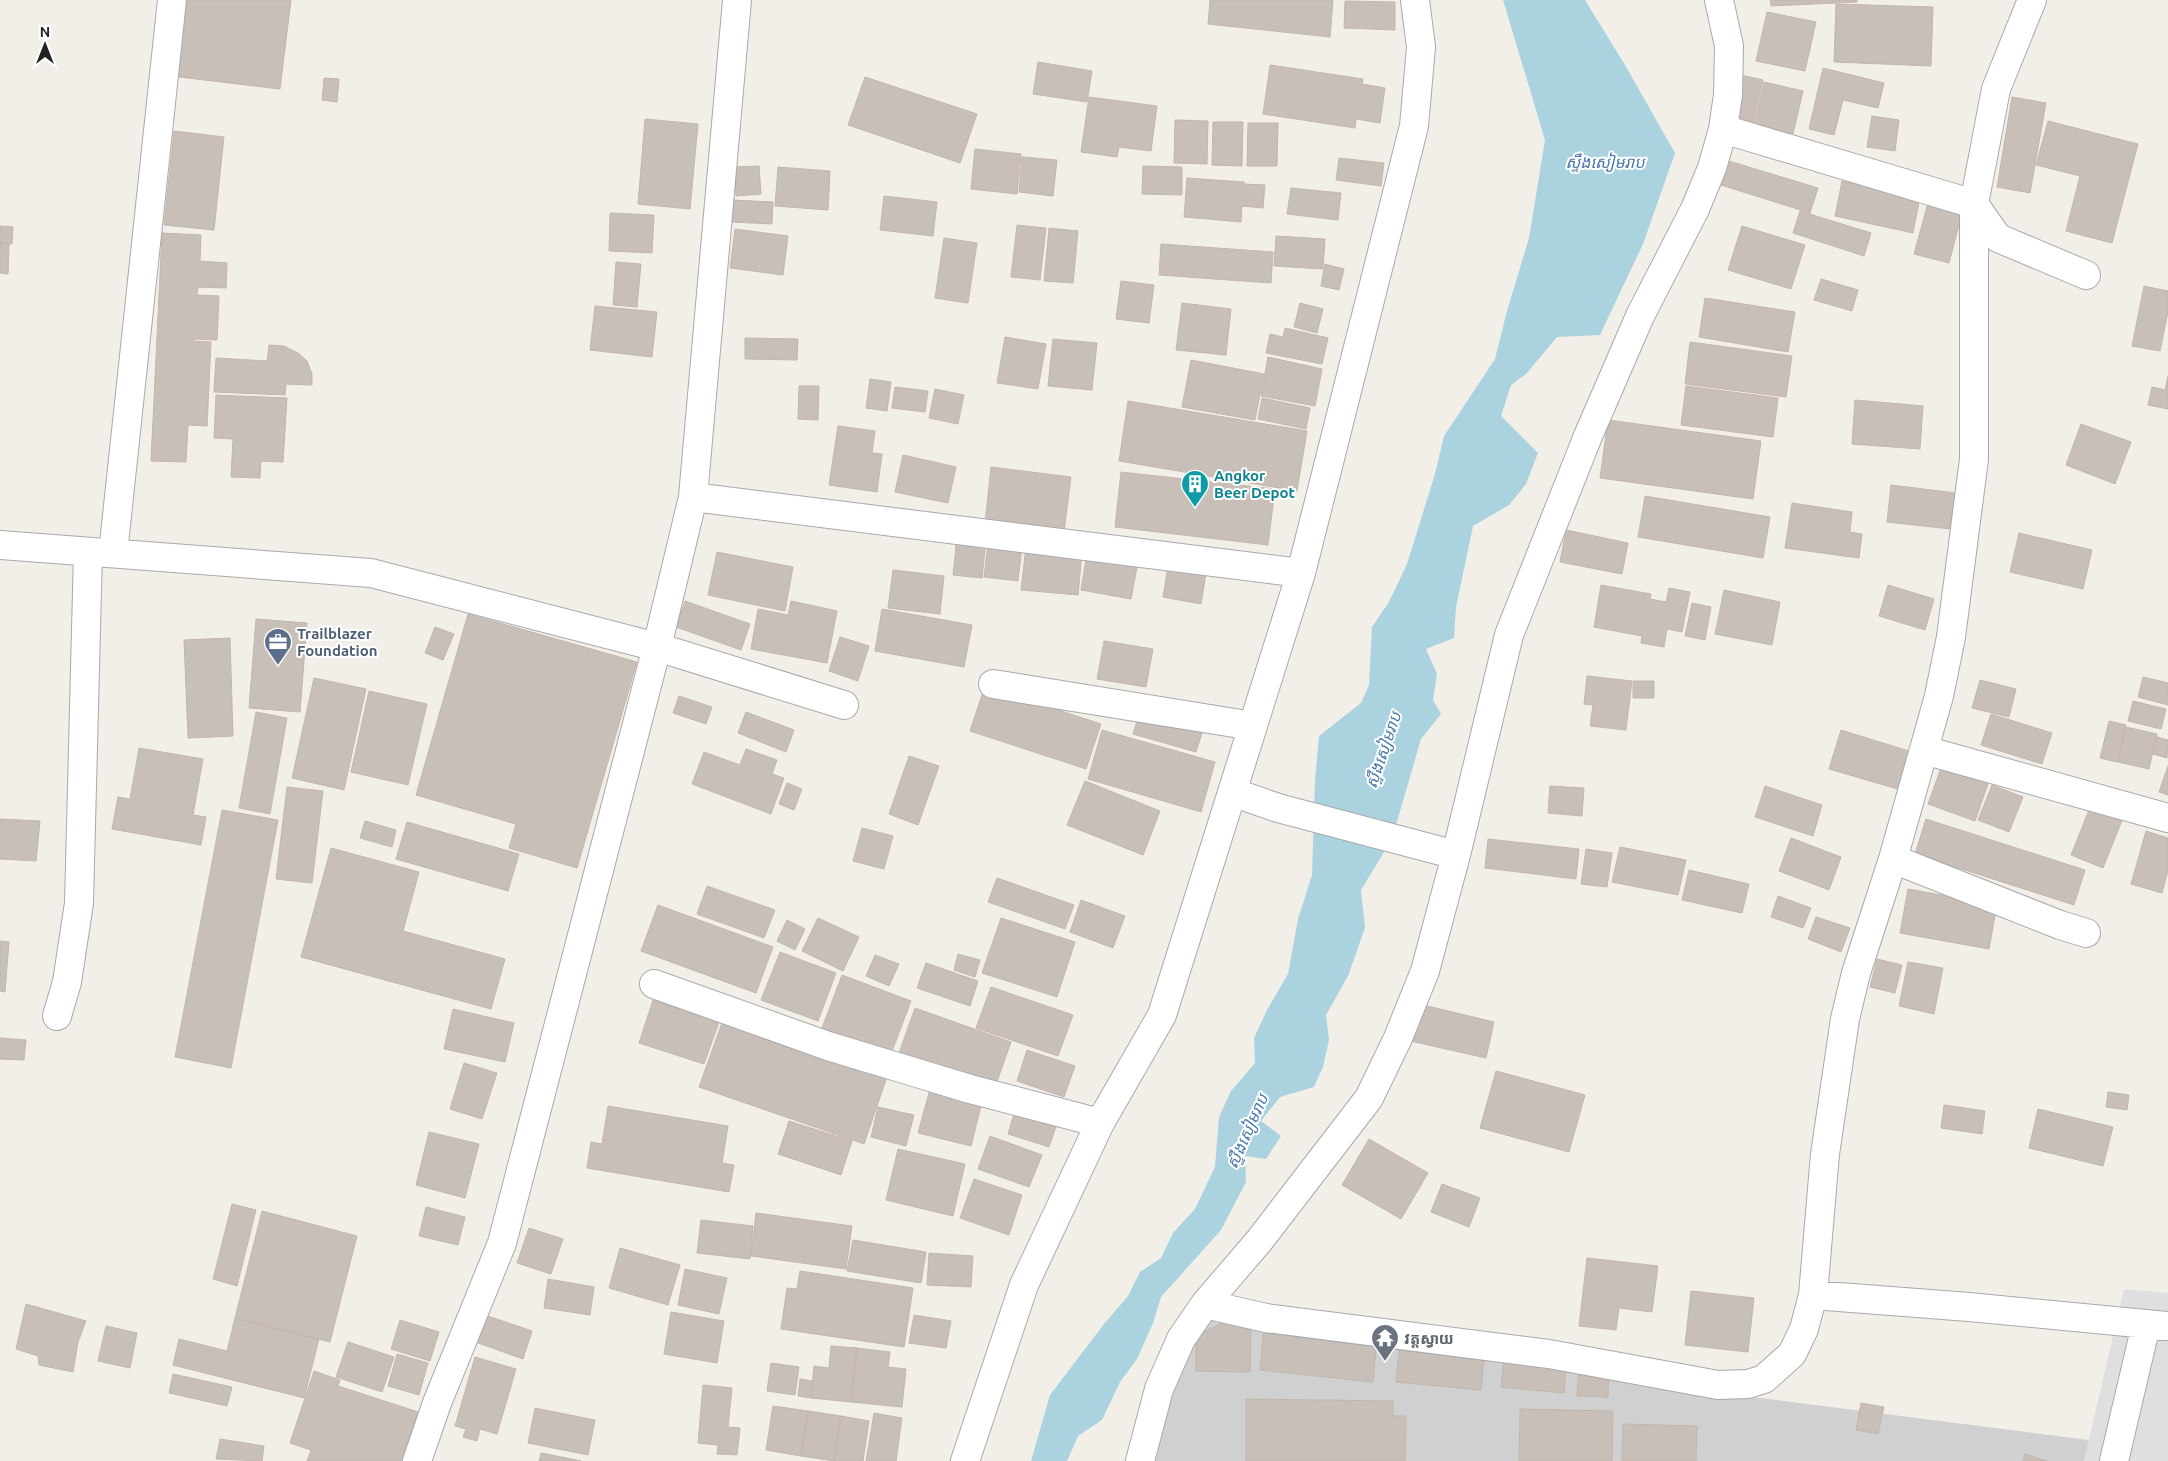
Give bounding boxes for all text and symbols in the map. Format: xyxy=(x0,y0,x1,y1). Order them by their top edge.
north arrow xyxy=(20,20,70,70)
text: N xyxy=(40,24,50,40)
water label: ស្ទឹងសៀមរាប xyxy=(1565,152,1646,172)
place label: Angkor Beer Depot xyxy=(1214,467,1296,501)
building icon: Angkor Beer Depot xyxy=(1180,469,1210,508)
place label: Trailblazer Foundation xyxy=(297,625,377,659)
office icon: Trailblazer Foundation xyxy=(263,627,293,666)
water label: ស្ទឹងសៀមរាប xyxy=(1361,708,1406,791)
water label: ស្ទឹងសៀមរាប xyxy=(1222,1089,1273,1171)
temple icon: វត្តស្វាយ xyxy=(1370,1323,1400,1362)
place label: វត្តស្វាយ xyxy=(1404,1330,1454,1348)

